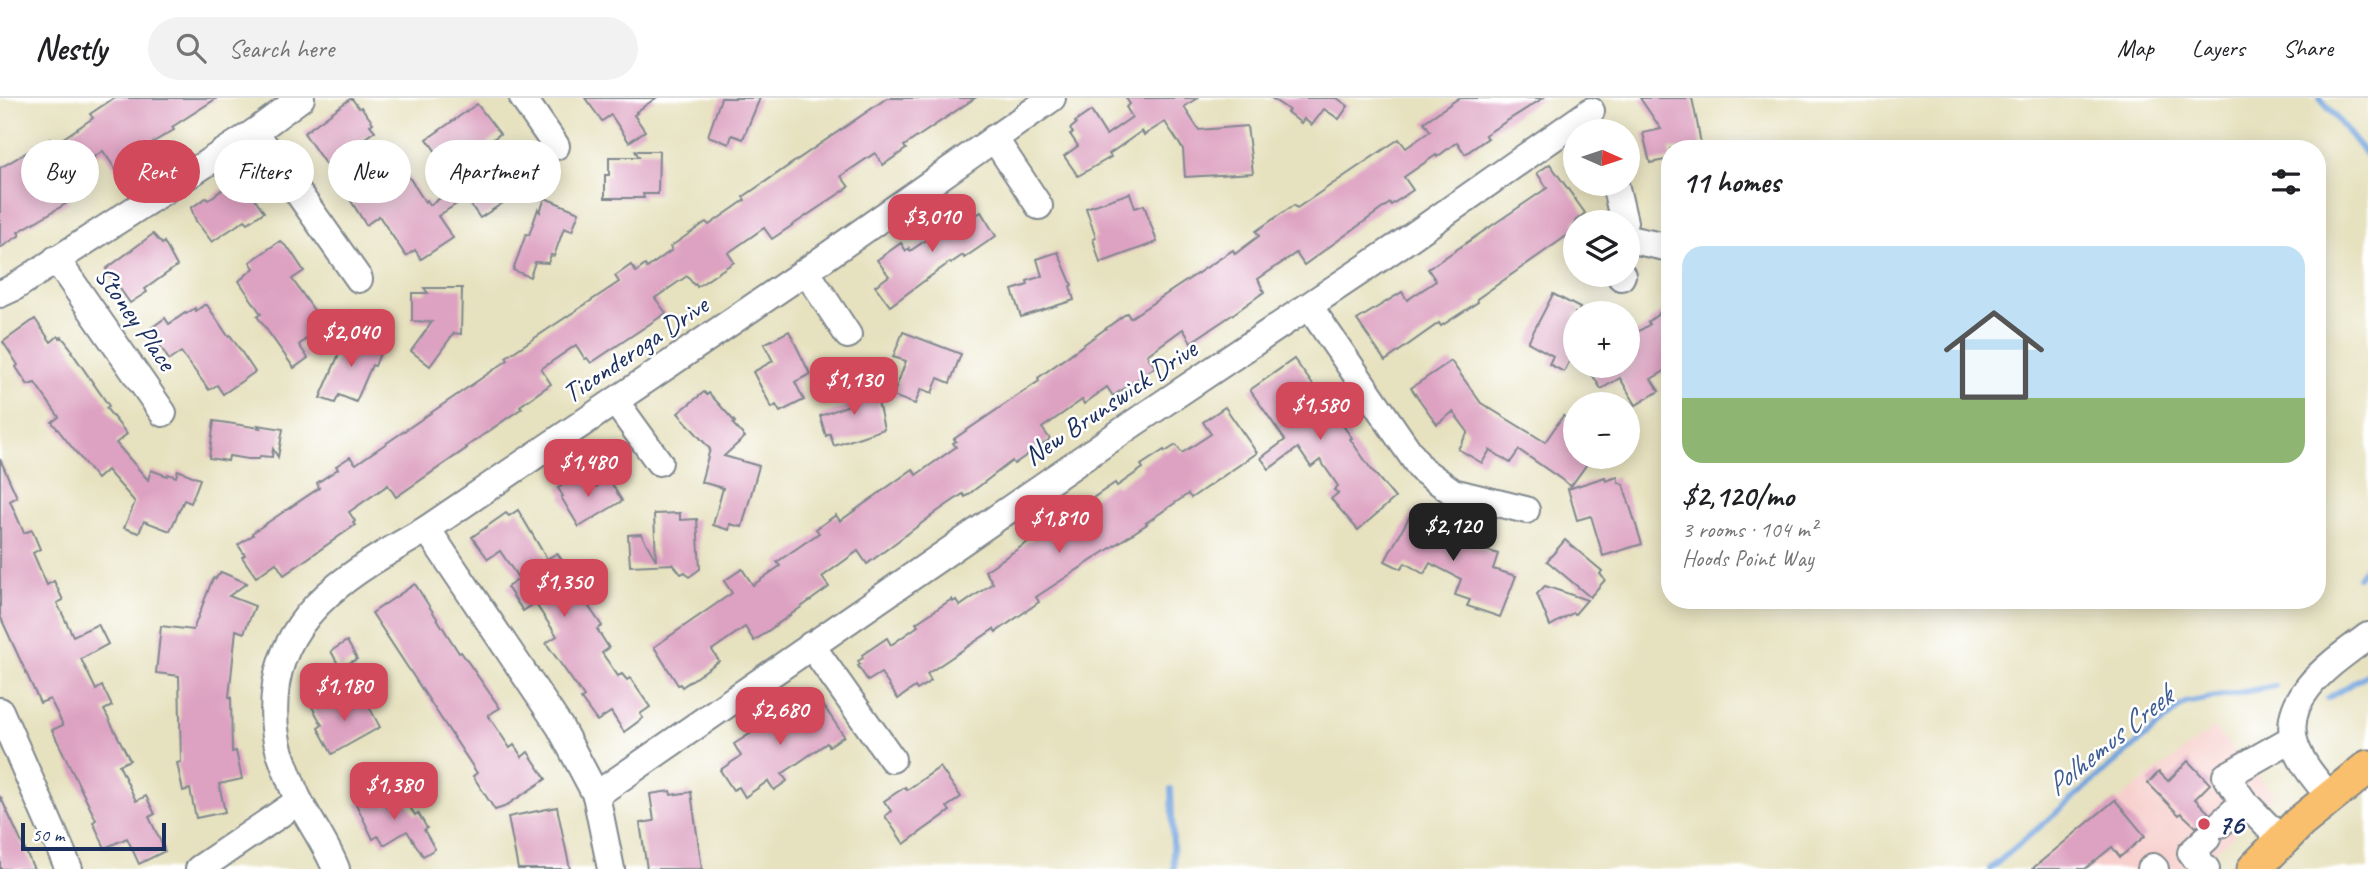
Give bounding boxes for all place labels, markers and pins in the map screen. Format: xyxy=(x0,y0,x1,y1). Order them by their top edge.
pin: $3,010 xyxy=(875,194,989,254)
pin: $2,040 xyxy=(294,310,408,369)
pin: $1,130 xyxy=(797,358,911,417)
pin: $1,580 xyxy=(1263,382,1377,442)
pin: $1,480 xyxy=(531,440,645,499)
pin: $1,810 xyxy=(1002,496,1116,555)
pin: $2,120 xyxy=(1396,504,1510,563)
pin: $1,350 xyxy=(507,560,621,619)
pin: $1,180 xyxy=(287,664,401,723)
pin: $2,680 xyxy=(723,688,837,747)
pin: $1,380 xyxy=(337,762,451,822)
place label: 76 xyxy=(2218,807,2245,842)
marker: 76 xyxy=(2196,816,2212,832)

